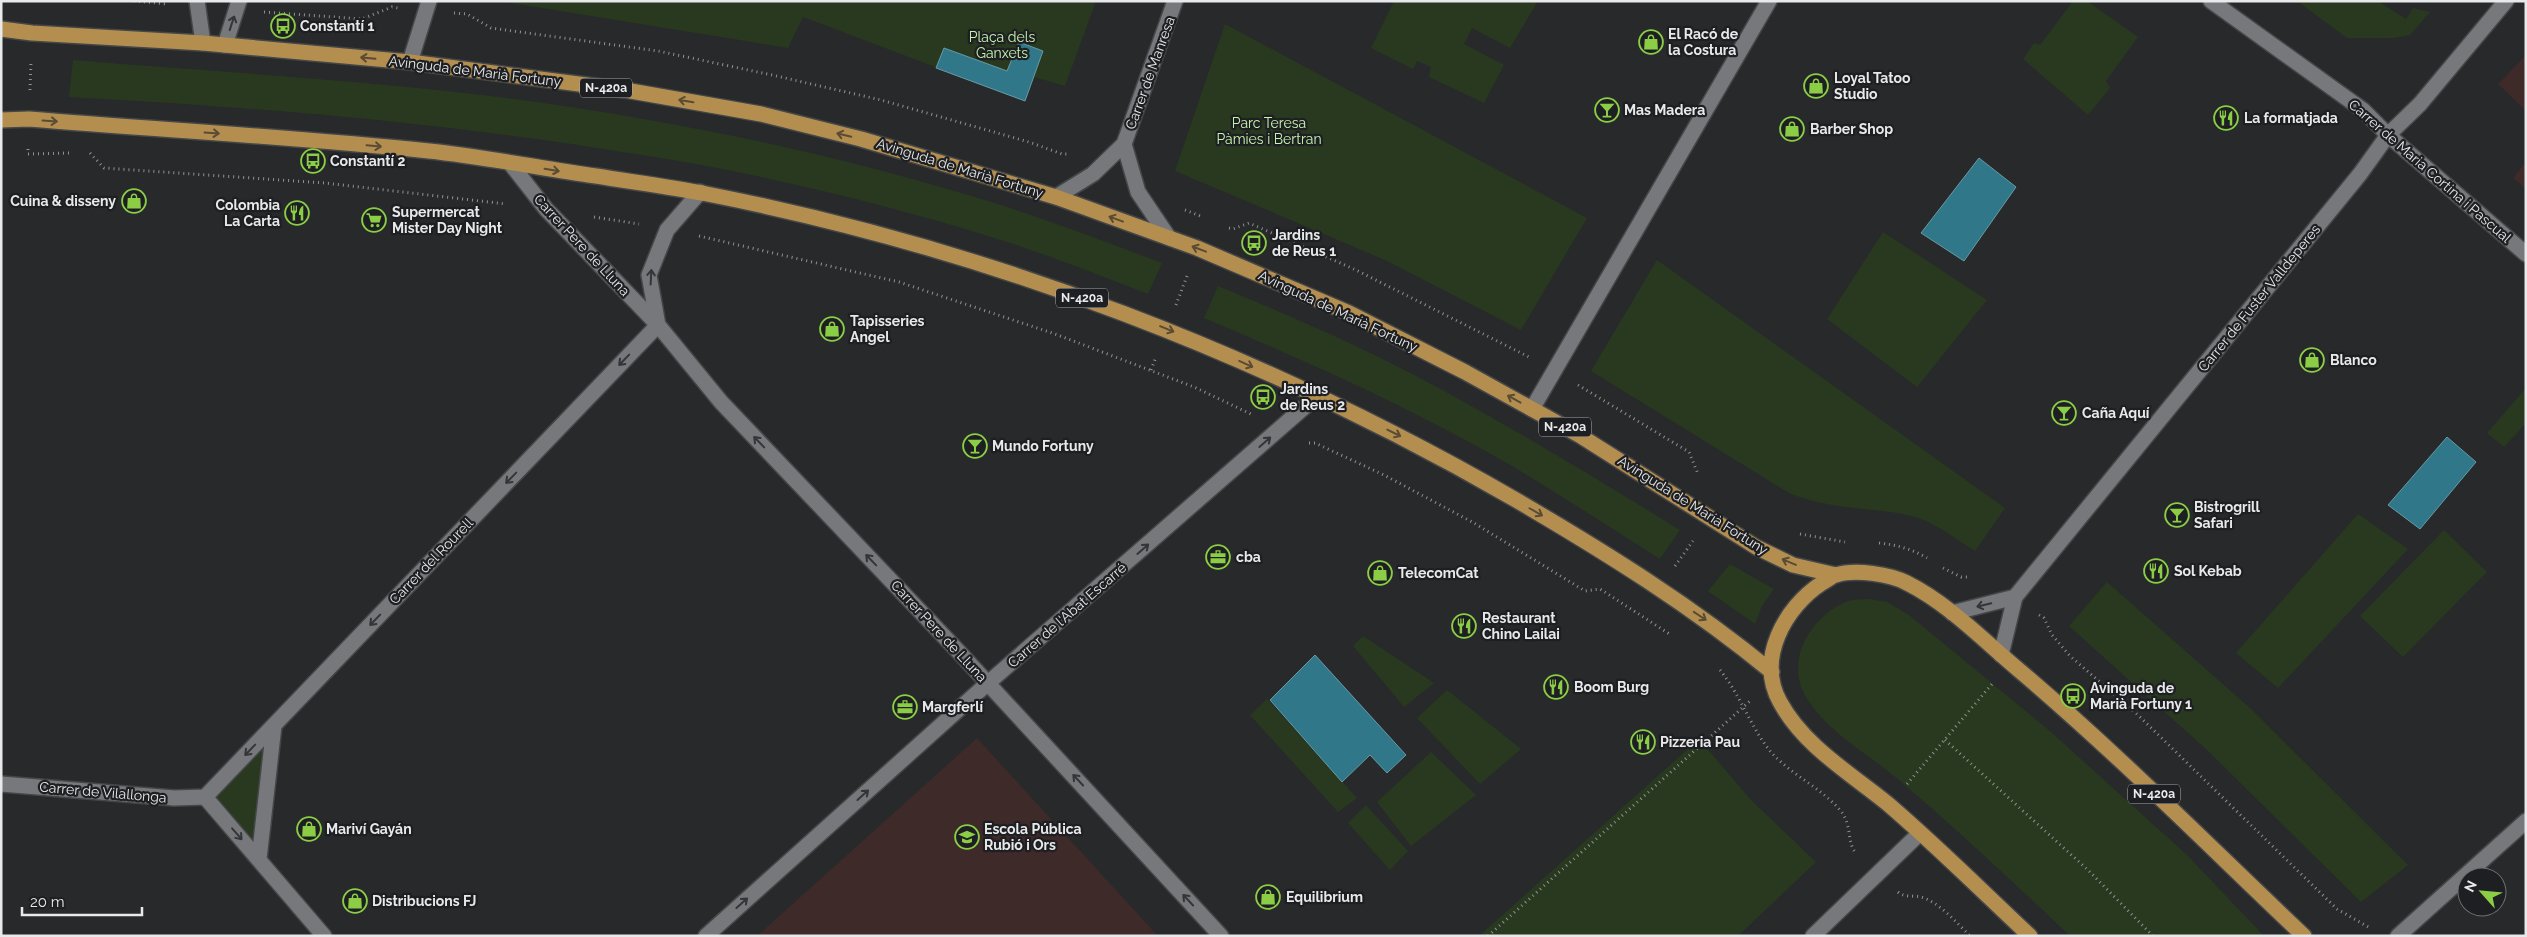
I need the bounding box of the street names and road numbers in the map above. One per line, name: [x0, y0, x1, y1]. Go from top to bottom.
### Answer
street label: Carrer de Manresa: [1122, 14, 1178, 132]
street label: Avinguda de Marià Fortuny: [388, 52, 563, 90]
road number: N-420a: [580, 78, 632, 98]
street label: Carrer de Maria Cortina i Pascual: [2346, 96, 2515, 246]
street label: Avinguda de Marià Fortuny: [875, 135, 1046, 201]
street label: Carrer Pere de Lluna: [531, 191, 633, 299]
street label: Carrer de Fuster Valldeperes: [2195, 221, 2323, 375]
street label: Avinguda de Marià Fortuny: [1256, 267, 1420, 355]
road number: N-420a: [1056, 288, 1108, 308]
road number: N-420a: [1539, 418, 1591, 437]
street label: Avinguda de Marià Fortuny: [1615, 452, 1771, 558]
street label: Carrer del Rourell: [386, 515, 476, 607]
street label: Carrer de l'Abat Escarré: [1005, 559, 1129, 671]
street label: Carrer Pere de Lluna: [888, 577, 990, 685]
street label: Carrer de Vilallonga: [39, 778, 167, 806]
road number: N-420a: [2128, 784, 2180, 804]

